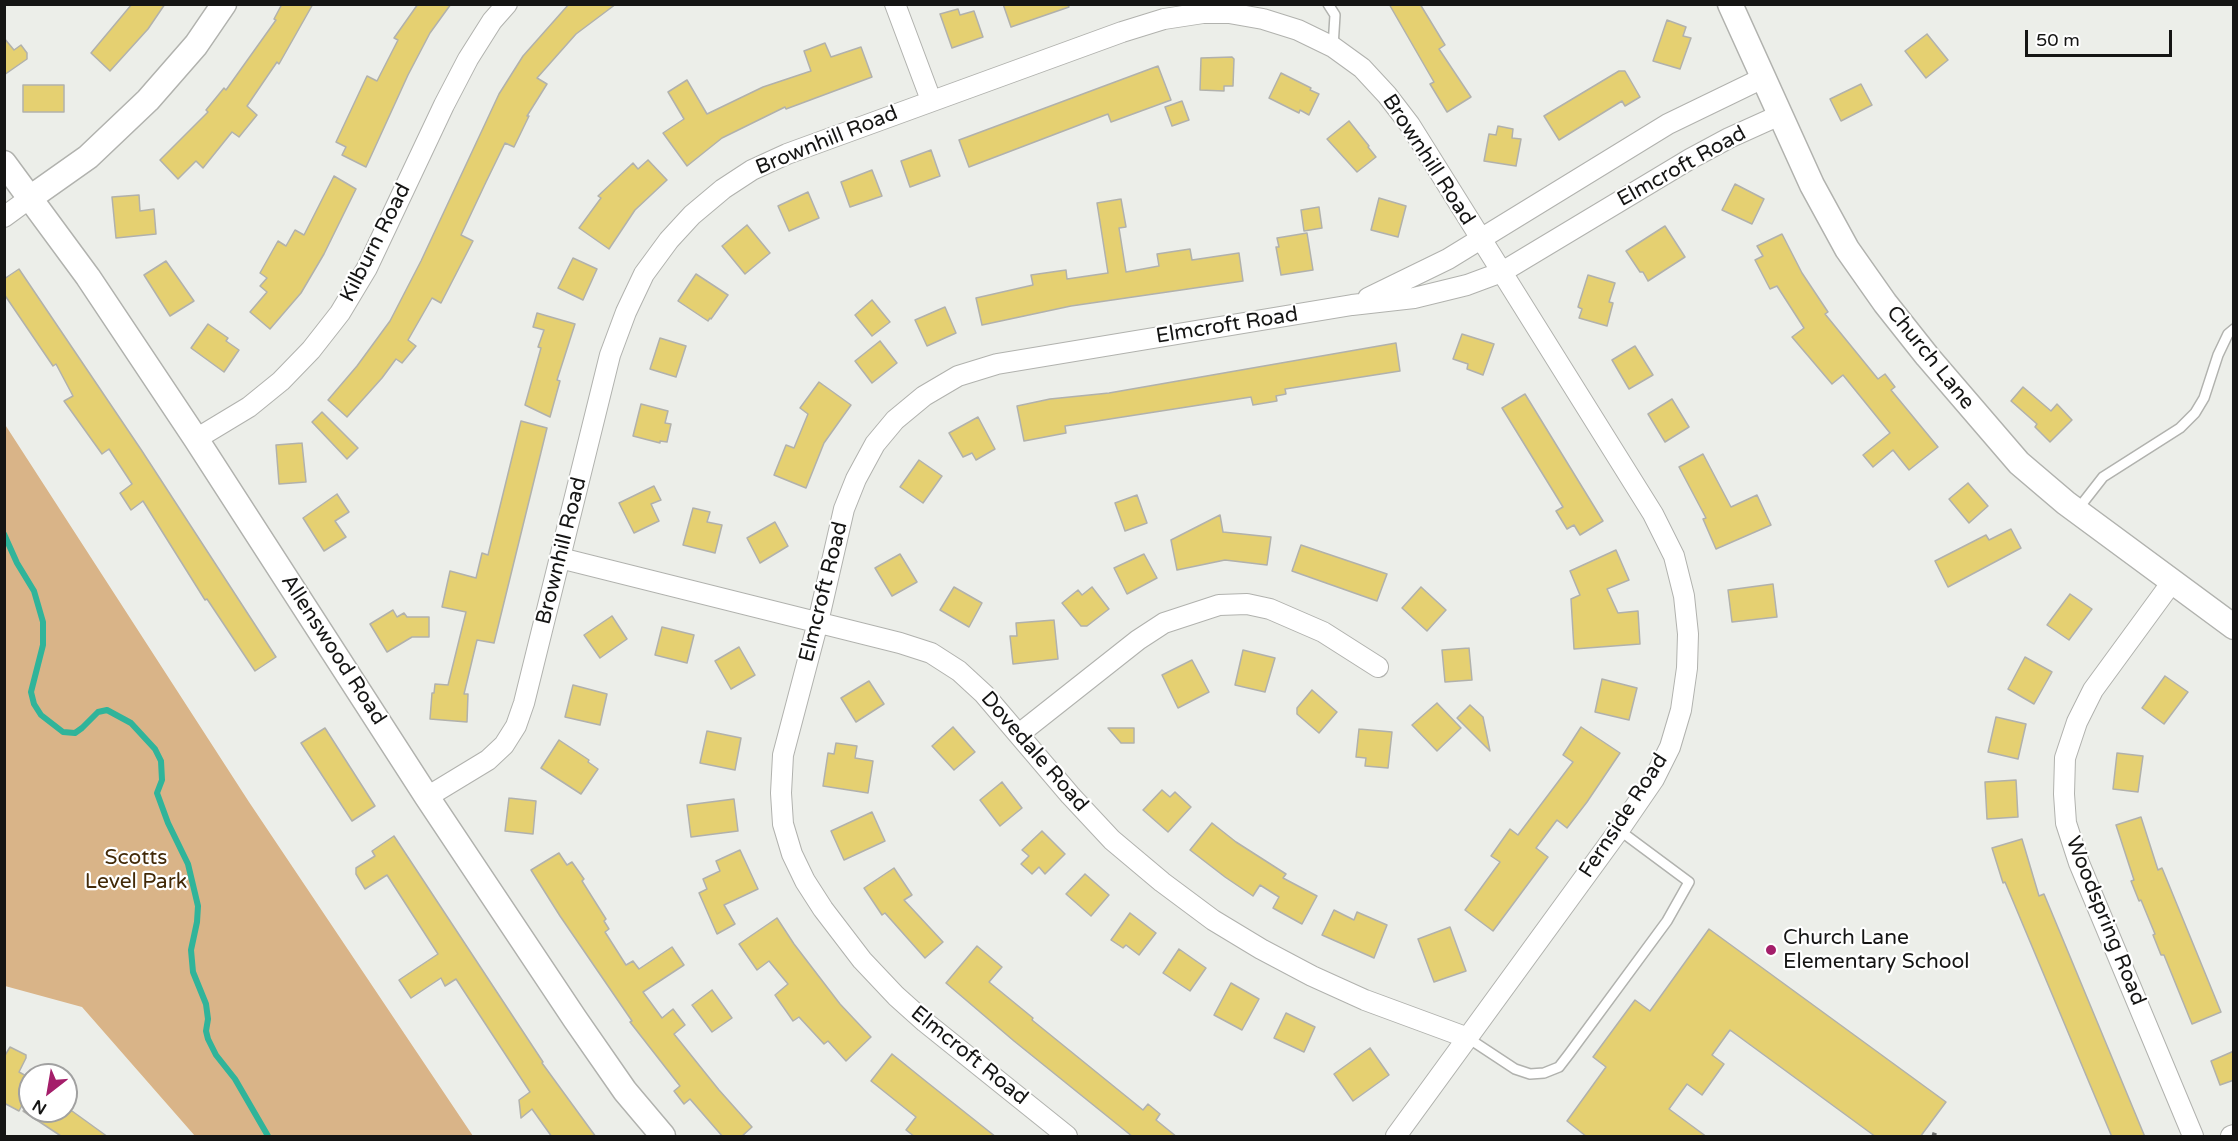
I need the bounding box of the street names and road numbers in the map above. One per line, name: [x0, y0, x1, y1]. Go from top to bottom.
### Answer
street label: Brownhill Road: [1376, 90, 1480, 230]
street label: Brownhill Road: [752, 101, 902, 181]
street label: Elmcroft Road: [1613, 121, 1751, 213]
street label: Kilburn Road: [335, 180, 417, 306]
street label: Church Lane: [1881, 301, 1979, 415]
street label: Elmcroft Road: [1154, 302, 1300, 350]
street label: Brownhill Road: [532, 475, 592, 627]
street label: Elmcroft Road: [794, 519, 854, 665]
street label: Allenswood Road: [275, 570, 391, 730]
street label: Dovedale Road: [975, 687, 1093, 817]
street label: Fernside Road: [1574, 749, 1674, 883]
street label: Woodspring Road: [2060, 833, 2150, 1009]
street label: Elmcroft Road: [905, 1001, 1033, 1111]

